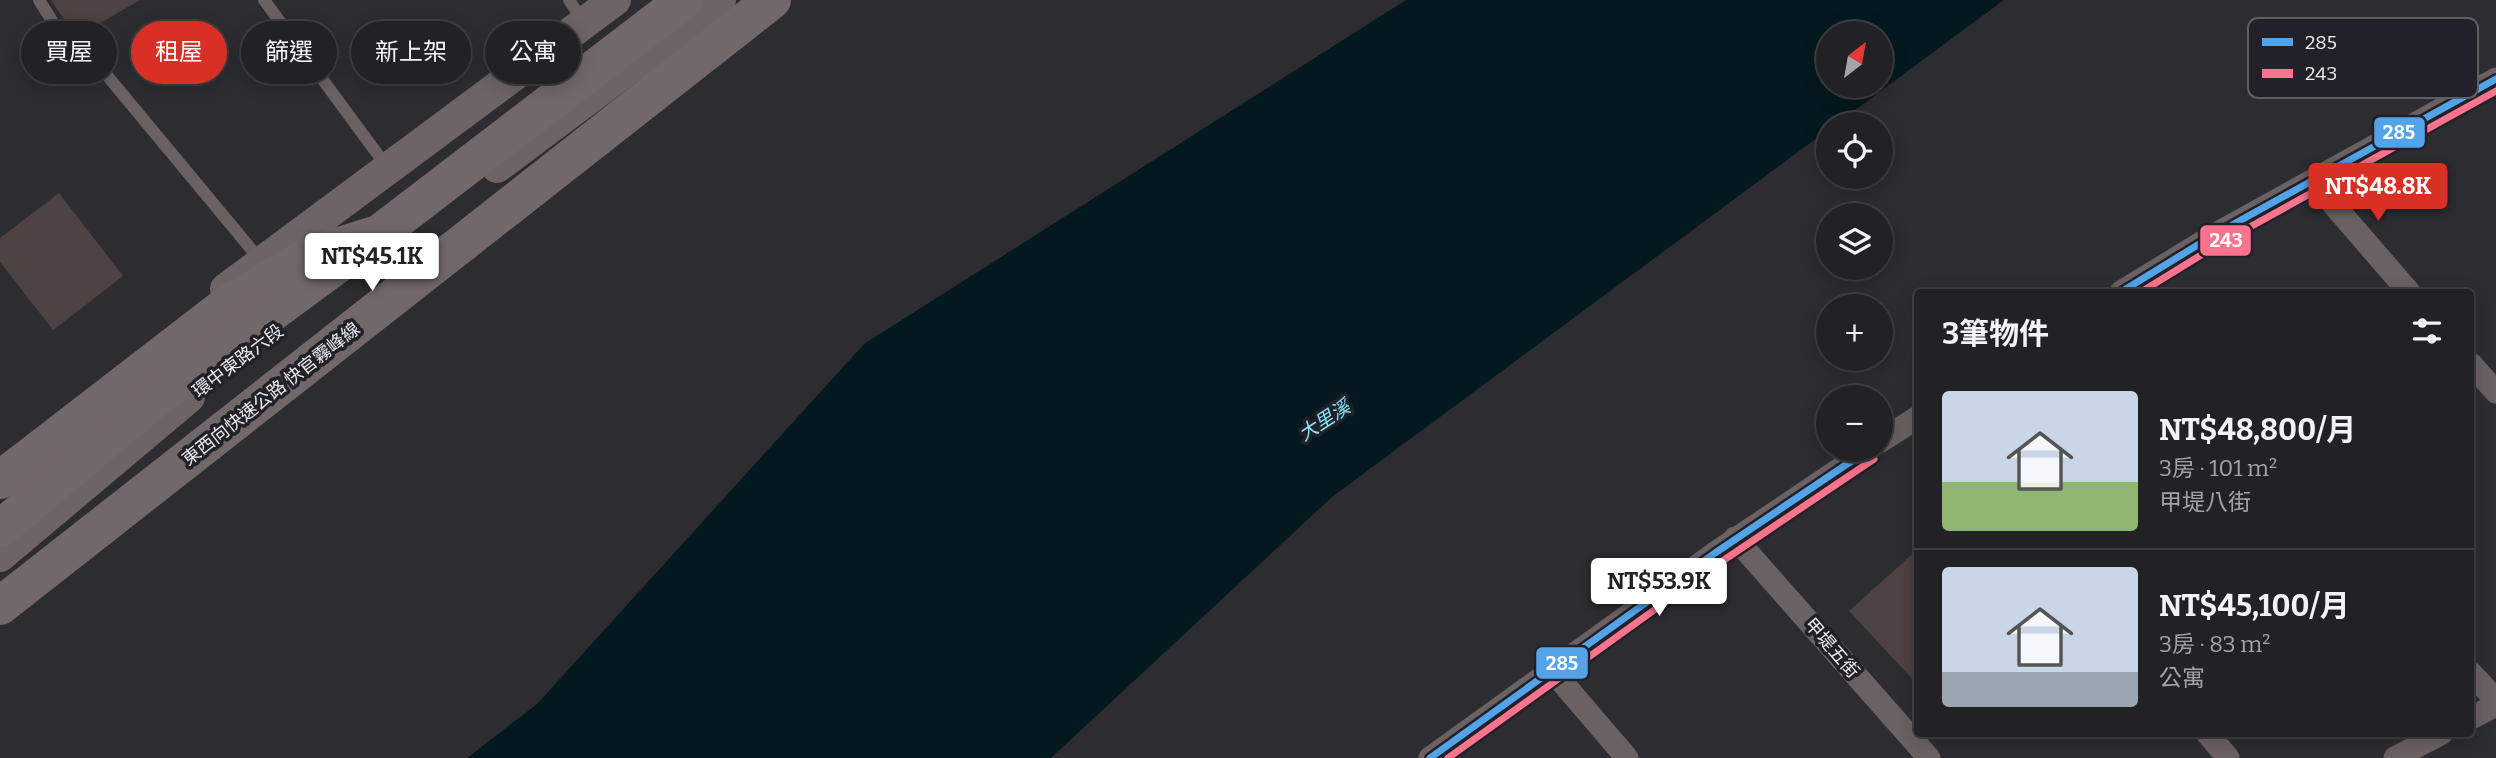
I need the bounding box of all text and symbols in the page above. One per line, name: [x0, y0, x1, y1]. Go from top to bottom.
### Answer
legend: [2248, 18, 2478, 98]
chip: 買屋: [21, 21, 117, 84]
chip: 租屋: [131, 21, 227, 84]
chip: 篩選: [241, 21, 337, 84]
chip: 新上架: [351, 21, 471, 84]
chip: 公寓: [485, 21, 581, 84]
north arrow: [1816, 21, 1894, 98]
map controls: [1816, 21, 1893, 462]
text: 285: [2305, 31, 2337, 54]
text: 243: [2305, 62, 2337, 85]
button: locate: [1816, 112, 1893, 189]
line badge: 285: [2373, 116, 2426, 149]
text: 285: [2383, 121, 2415, 144]
pin: NT$48.8K: [2306, 164, 2450, 223]
text: NT$48.8K: [2324, 172, 2432, 200]
button: layers: [1816, 203, 1893, 280]
line badge: 243: [2199, 224, 2252, 257]
text: 243: [2209, 229, 2243, 252]
pin: NT$45.1K: [300, 233, 444, 293]
text: NT$45.1K: [321, 242, 423, 270]
button: +: [1816, 294, 1893, 371]
icon: filters: [2408, 312, 2446, 350]
text: 3筆物件: [1942, 316, 2049, 352]
street label: 東西向快速公路 快官霧峰線: [178, 318, 364, 470]
street label: 環中東路六段: [188, 320, 288, 402]
button: −: [1816, 385, 1893, 462]
water label: 大里溪: [1294, 394, 1357, 446]
text: NT$48,800/月: [2159, 412, 2356, 448]
icon: home: [1998, 419, 2082, 503]
text: 3房 · 101 m²: [2159, 454, 2277, 482]
text: 甲堤八街: [2159, 488, 2251, 516]
pin: NT$53.9K: [1587, 558, 1731, 618]
text: NT$53.9K: [1607, 567, 1711, 595]
text: NT$45,100/月: [2159, 588, 2350, 624]
icon: home: [1998, 595, 2082, 679]
street label: 甲堤五街: [1800, 614, 1864, 682]
text: 3房 · 83 m²: [2159, 630, 2270, 658]
line badge: 285: [1535, 646, 1589, 680]
text: 285: [1546, 652, 1578, 675]
text: 公寓: [2159, 664, 2205, 692]

